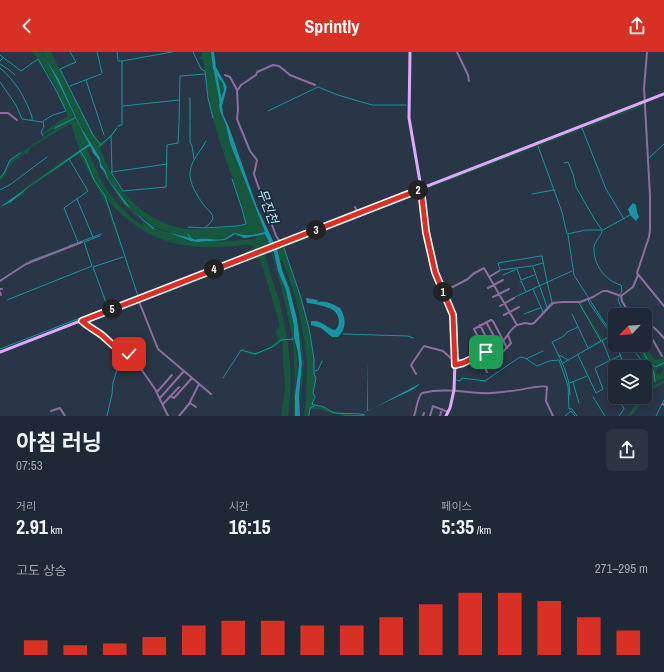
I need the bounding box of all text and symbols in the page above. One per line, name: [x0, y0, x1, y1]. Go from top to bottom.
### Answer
text: Sprintly: [305, 14, 359, 39]
icon: back: [16, 15, 38, 37]
icon: share: [626, 15, 648, 37]
pin: 2: [408, 180, 428, 200]
text: 2: [415, 183, 421, 197]
water label: 무진천: [253, 186, 282, 227]
pin: 3: [306, 220, 326, 240]
text: 3: [313, 223, 319, 237]
pin: 4: [204, 259, 224, 279]
text: 4: [211, 262, 217, 276]
pin: 1: [433, 282, 453, 302]
text: 1: [440, 285, 446, 299]
pin: 5: [102, 299, 122, 319]
text: 5: [109, 302, 115, 316]
north arrow: [608, 308, 652, 352]
map controls: [608, 308, 652, 404]
pin: [469, 335, 503, 369]
pin: [112, 337, 146, 371]
icon: arrive: [475, 341, 497, 363]
icon: check: [118, 343, 140, 365]
button: layers: [608, 360, 652, 404]
text: 아침 러닝: [16, 427, 102, 457]
button: share: [606, 429, 648, 471]
text: 07:53: [16, 457, 43, 474]
text: 거리: [16, 499, 36, 513]
text: 시간: [229, 499, 249, 513]
text: 페이스: [441, 499, 472, 513]
text: 2.91: [16, 513, 48, 540]
text: 16:15: [229, 513, 271, 540]
text: 5:35: [441, 513, 474, 540]
text: km: [48, 523, 62, 537]
text: /km: [474, 523, 491, 537]
text: 271–295 m: [595, 560, 648, 577]
text: 고도 상승: [16, 562, 67, 579]

